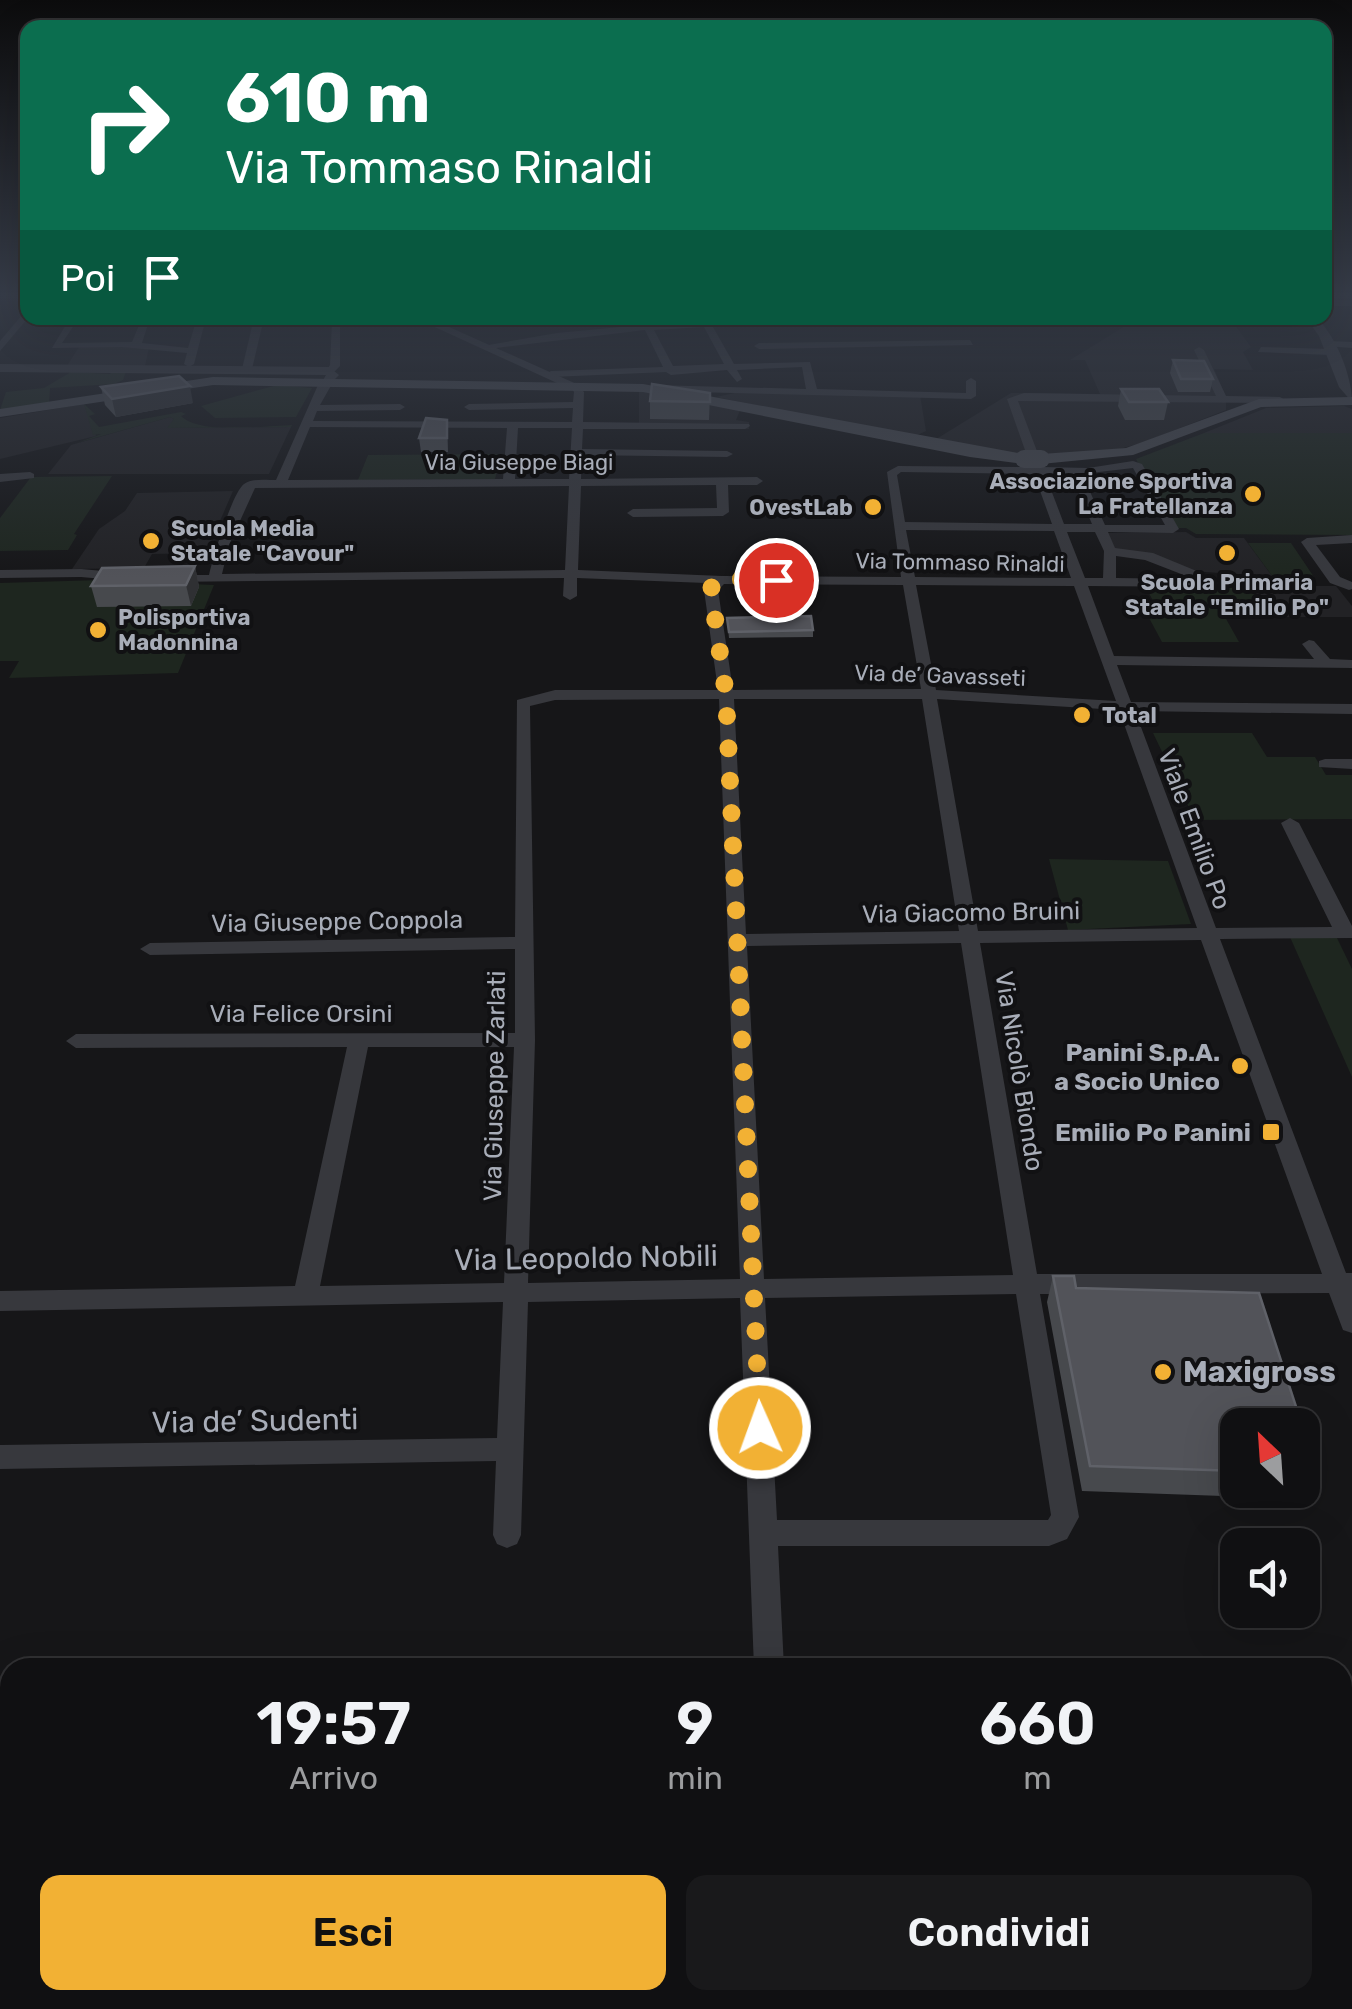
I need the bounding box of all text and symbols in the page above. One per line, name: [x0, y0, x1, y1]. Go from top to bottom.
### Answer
text: 610 m: [225, 57, 431, 140]
icon: right: [60, 60, 190, 190]
text: Via Tommaso Rinaldi: [225, 141, 653, 194]
icon: arrive: [135, 250, 190, 305]
text: Poi: [60, 255, 115, 301]
street label: Via Giuseppe Biagi: [425, 449, 613, 476]
place label: Associazione Sportiva La Fratellanza: [989, 468, 1233, 520]
marker: Associazione Sportiva La Fratellanza: [1242, 483, 1264, 505]
place label: OvestLab: [749, 494, 853, 521]
marker: OvestLab: [862, 496, 884, 518]
place label: Scuola Media Statale "Cavour": [171, 515, 354, 567]
marker: Scuola Media Statale "Cavour": [140, 530, 162, 552]
pin: [734, 538, 819, 623]
marker: Scuola Primaria Statale "Emilio Po": [1216, 542, 1238, 564]
street label: Via Tommaso Rinaldi: [855, 547, 1065, 578]
icon: arrive: [749, 553, 804, 608]
place label: Scuola Primaria Statale "Emilio Po": [1125, 569, 1329, 621]
place label: Polisportiva Madonnina: [118, 604, 250, 656]
marker: Polisportiva Madonnina: [87, 619, 109, 641]
street label: Via de’ Gavasseti: [854, 659, 1026, 692]
place label: Total: [1102, 702, 1157, 729]
marker: Total: [1071, 704, 1093, 726]
street label: Viale Emilio Po: [1152, 745, 1237, 913]
street label: Via Giacomo Bruini: [862, 896, 1080, 929]
street label: Via Giuseppe Coppola: [211, 905, 463, 938]
street label: Via Nicolò Biondo: [989, 969, 1050, 1173]
street label: Via Giuseppe Zarlati: [478, 970, 511, 1202]
street label: Via Felice Orsini: [209, 999, 393, 1028]
place label: Panini S.p.A. a Socio Unico: [1054, 1038, 1220, 1096]
marker: Panini S.p.A. a Socio Unico: [1229, 1055, 1251, 1077]
place label: Emilio Po Panini: [1055, 1118, 1251, 1147]
marker: Emilio Po Panini: [1260, 1121, 1282, 1143]
street label: Via Leopoldo Nobili: [454, 1238, 718, 1278]
place label: Maxigross: [1183, 1354, 1336, 1390]
marker: Maxigross: [1152, 1361, 1174, 1383]
position arrow: [708, 1376, 812, 1480]
street label: Via de’ Sudenti: [151, 1401, 359, 1441]
north arrow: [1220, 1408, 1320, 1508]
map controls: [1220, 1408, 1320, 1628]
button: sound: [1220, 1528, 1320, 1628]
text: 19:57: [256, 1688, 411, 1759]
text: 9: [676, 1688, 714, 1759]
text: 660: [979, 1688, 1096, 1759]
text: Arrivo: [289, 1759, 378, 1797]
text: min: [667, 1759, 723, 1797]
text: m: [1023, 1759, 1052, 1797]
button: Esci: [40, 1875, 666, 1990]
button: Condividi: [686, 1875, 1312, 1990]

